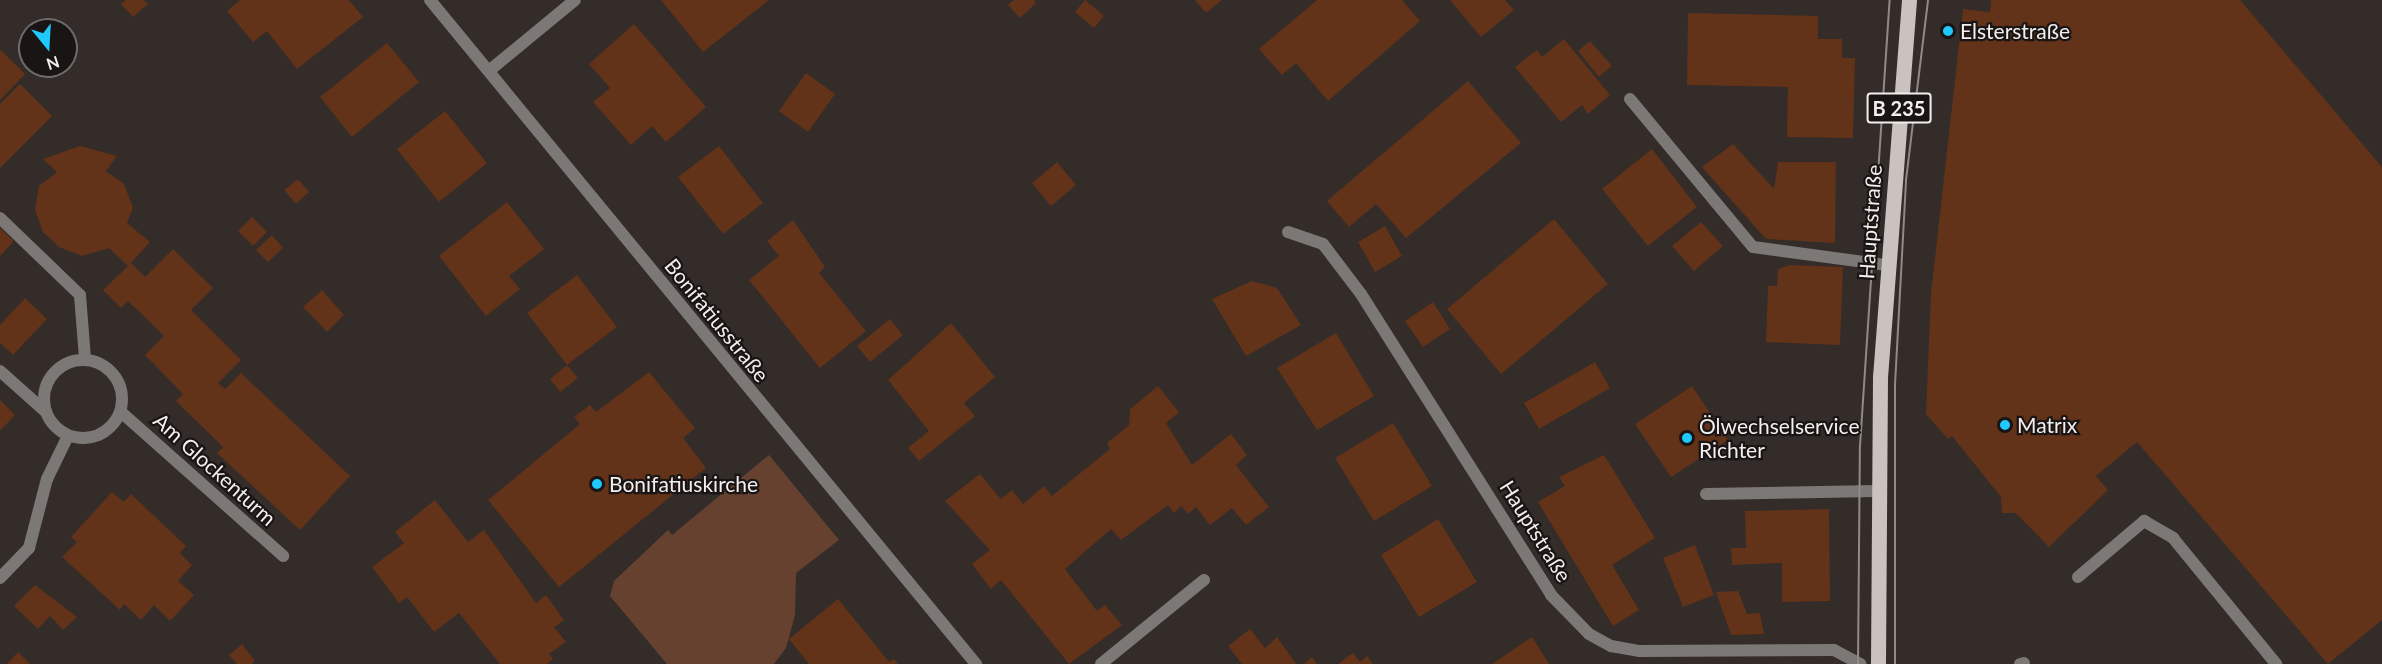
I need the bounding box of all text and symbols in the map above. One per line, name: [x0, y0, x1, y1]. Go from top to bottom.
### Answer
north arrow: [18, 18, 78, 78]
place label: Elsterstraße: [1960, 18, 2070, 44]
marker: Elsterstraße: [1941, 24, 1955, 38]
text: N: [44, 53, 62, 75]
road number: B 235: [1866, 91, 1932, 125]
street label: Hauptstraße: [1853, 164, 1887, 280]
street label: Bonifatiusstraße: [660, 253, 774, 387]
street label: Am Glockenturm: [149, 407, 281, 531]
place label: Matrix: [2017, 412, 2077, 438]
place label: Ölwechselservice Richter: [1699, 413, 1860, 463]
marker: Matrix: [1998, 418, 2012, 432]
marker: Ölwechselservice Richter: [1680, 431, 1694, 445]
place label: Bonifatiuskirche: [609, 471, 758, 497]
street label: Hauptstraße: [1495, 476, 1577, 586]
marker: Bonifatiuskirche: [590, 477, 604, 491]

